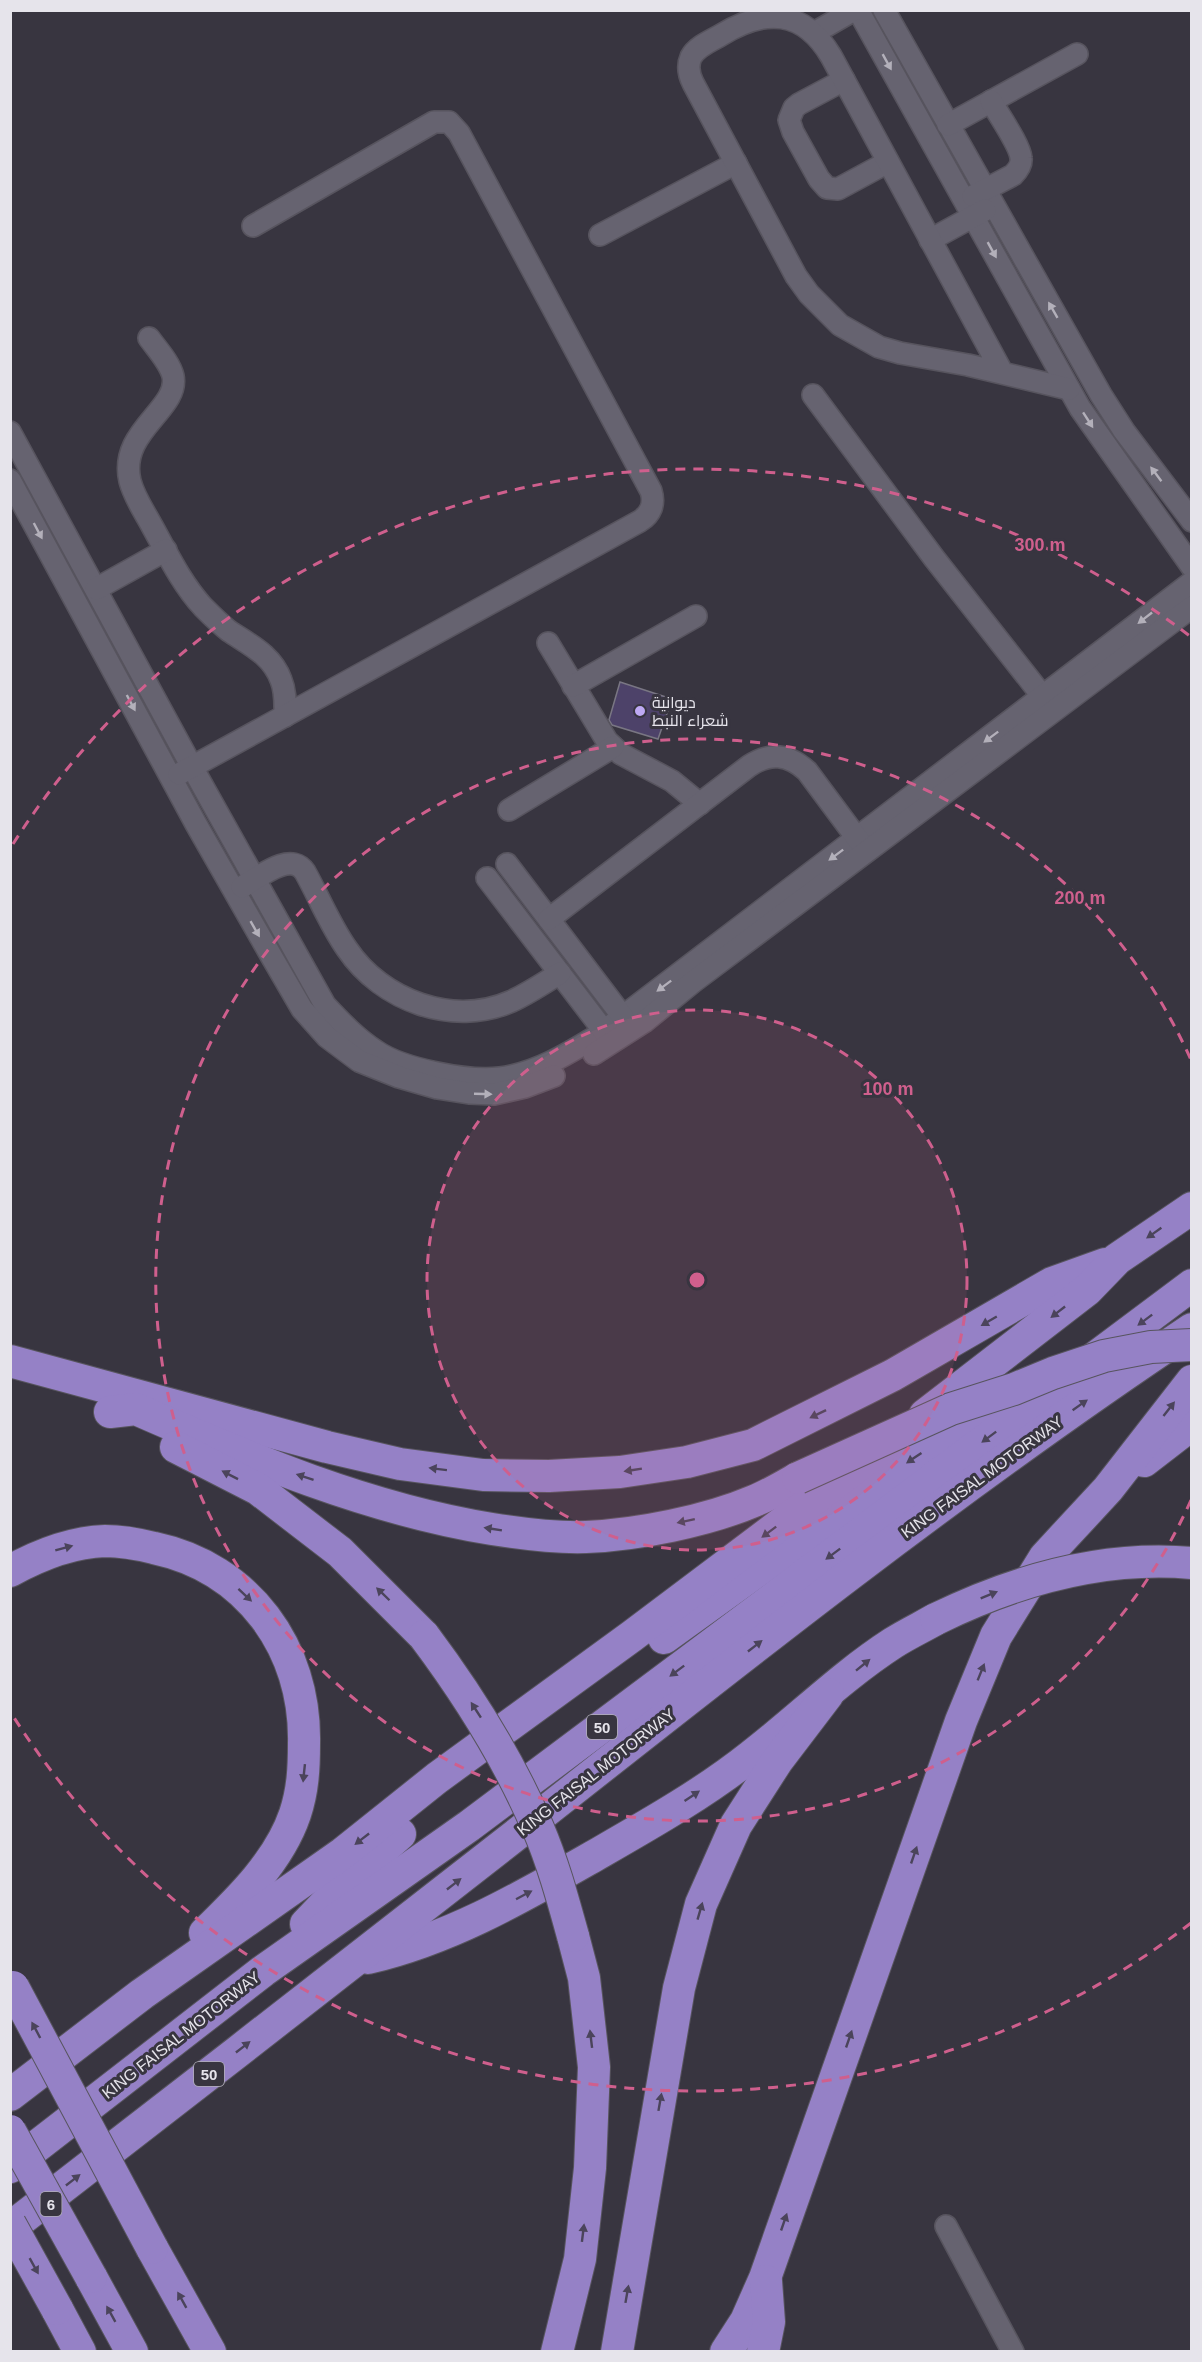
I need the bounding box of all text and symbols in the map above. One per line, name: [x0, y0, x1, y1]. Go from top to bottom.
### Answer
one-way arrow: [882, 53, 892, 70]
one-way arrow: [987, 242, 997, 259]
one-way arrow: [1048, 301, 1058, 318]
one-way arrow: [1082, 412, 1093, 428]
one-way arrow: [1151, 467, 1163, 482]
one-way arrow: [33, 523, 43, 540]
text: 300 m: [1014, 535, 1066, 555]
one-way arrow: [1138, 612, 1153, 624]
one-way arrow: [126, 694, 136, 711]
place label: ديوانية شعراء النبط: [652, 694, 729, 730]
marker: ديوانية شعراء النبط: [633, 704, 647, 718]
one-way arrow: [983, 731, 998, 743]
one-way arrow: [828, 849, 843, 861]
text: 200 m: [1054, 888, 1106, 908]
one-way arrow: [250, 921, 260, 938]
one-way arrow: [656, 980, 672, 992]
text: 100 m: [862, 1079, 914, 1099]
one-way arrow: [474, 1089, 493, 1098]
one-way arrow: [1147, 1227, 1163, 1239]
centre of rings: [687, 1270, 707, 1290]
one-way arrow: [1050, 1306, 1066, 1319]
one-way arrow: [1137, 1313, 1152, 1325]
one-way arrow: [980, 1316, 997, 1326]
one-way arrow: [1072, 1399, 1088, 1411]
one-way arrow: [1163, 1402, 1175, 1417]
one-way arrow: [809, 1409, 826, 1418]
street label: KING FAISAL MOTORWAY: [898, 1413, 1066, 1541]
one-way arrow: [981, 1430, 996, 1442]
one-way arrow: [906, 1452, 922, 1464]
one-way arrow: [429, 1464, 448, 1473]
one-way arrow: [623, 1466, 642, 1475]
one-way arrow: [221, 1470, 238, 1480]
one-way arrow: [296, 1472, 314, 1482]
one-way arrow: [676, 1517, 695, 1526]
one-way arrow: [483, 1524, 502, 1533]
one-way arrow: [761, 1526, 777, 1538]
one-way arrow: [55, 1543, 73, 1553]
one-way arrow: [825, 1547, 840, 1559]
one-way arrow: [237, 1587, 251, 1601]
one-way arrow: [376, 1587, 390, 1601]
one-way arrow: [981, 1590, 999, 1600]
one-way arrow: [747, 1640, 763, 1653]
one-way arrow: [856, 1659, 871, 1672]
one-way arrow: [977, 1662, 987, 1680]
one-way arrow: [669, 1664, 684, 1676]
one-way arrow: [471, 1702, 482, 1718]
street label: KING FAISAL MOTORWAY: [514, 1705, 678, 1839]
road number: 50: [587, 1715, 617, 1739]
one-way arrow: [299, 1763, 309, 1782]
one-way arrow: [684, 1791, 700, 1802]
one-way arrow: [354, 1832, 369, 1844]
one-way arrow: [910, 1846, 920, 1864]
one-way arrow: [446, 1878, 461, 1890]
one-way arrow: [516, 1890, 533, 1900]
one-way arrow: [696, 1902, 705, 1920]
street label: KING FAISAL MOTORWAY: [99, 1968, 263, 2102]
one-way arrow: [31, 2021, 41, 2039]
one-way arrow: [586, 2029, 596, 2048]
one-way arrow: [845, 2029, 855, 2047]
one-way arrow: [236, 2041, 251, 2053]
road number: 50: [194, 2062, 224, 2086]
one-way arrow: [655, 2092, 664, 2111]
one-way arrow: [65, 2173, 81, 2186]
road number: 6: [40, 2192, 62, 2216]
one-way arrow: [780, 2213, 790, 2231]
one-way arrow: [578, 2223, 588, 2242]
one-way arrow: [29, 2258, 39, 2275]
one-way arrow: [622, 2284, 631, 2303]
one-way arrow: [177, 2292, 187, 2309]
one-way arrow: [106, 2305, 116, 2322]

